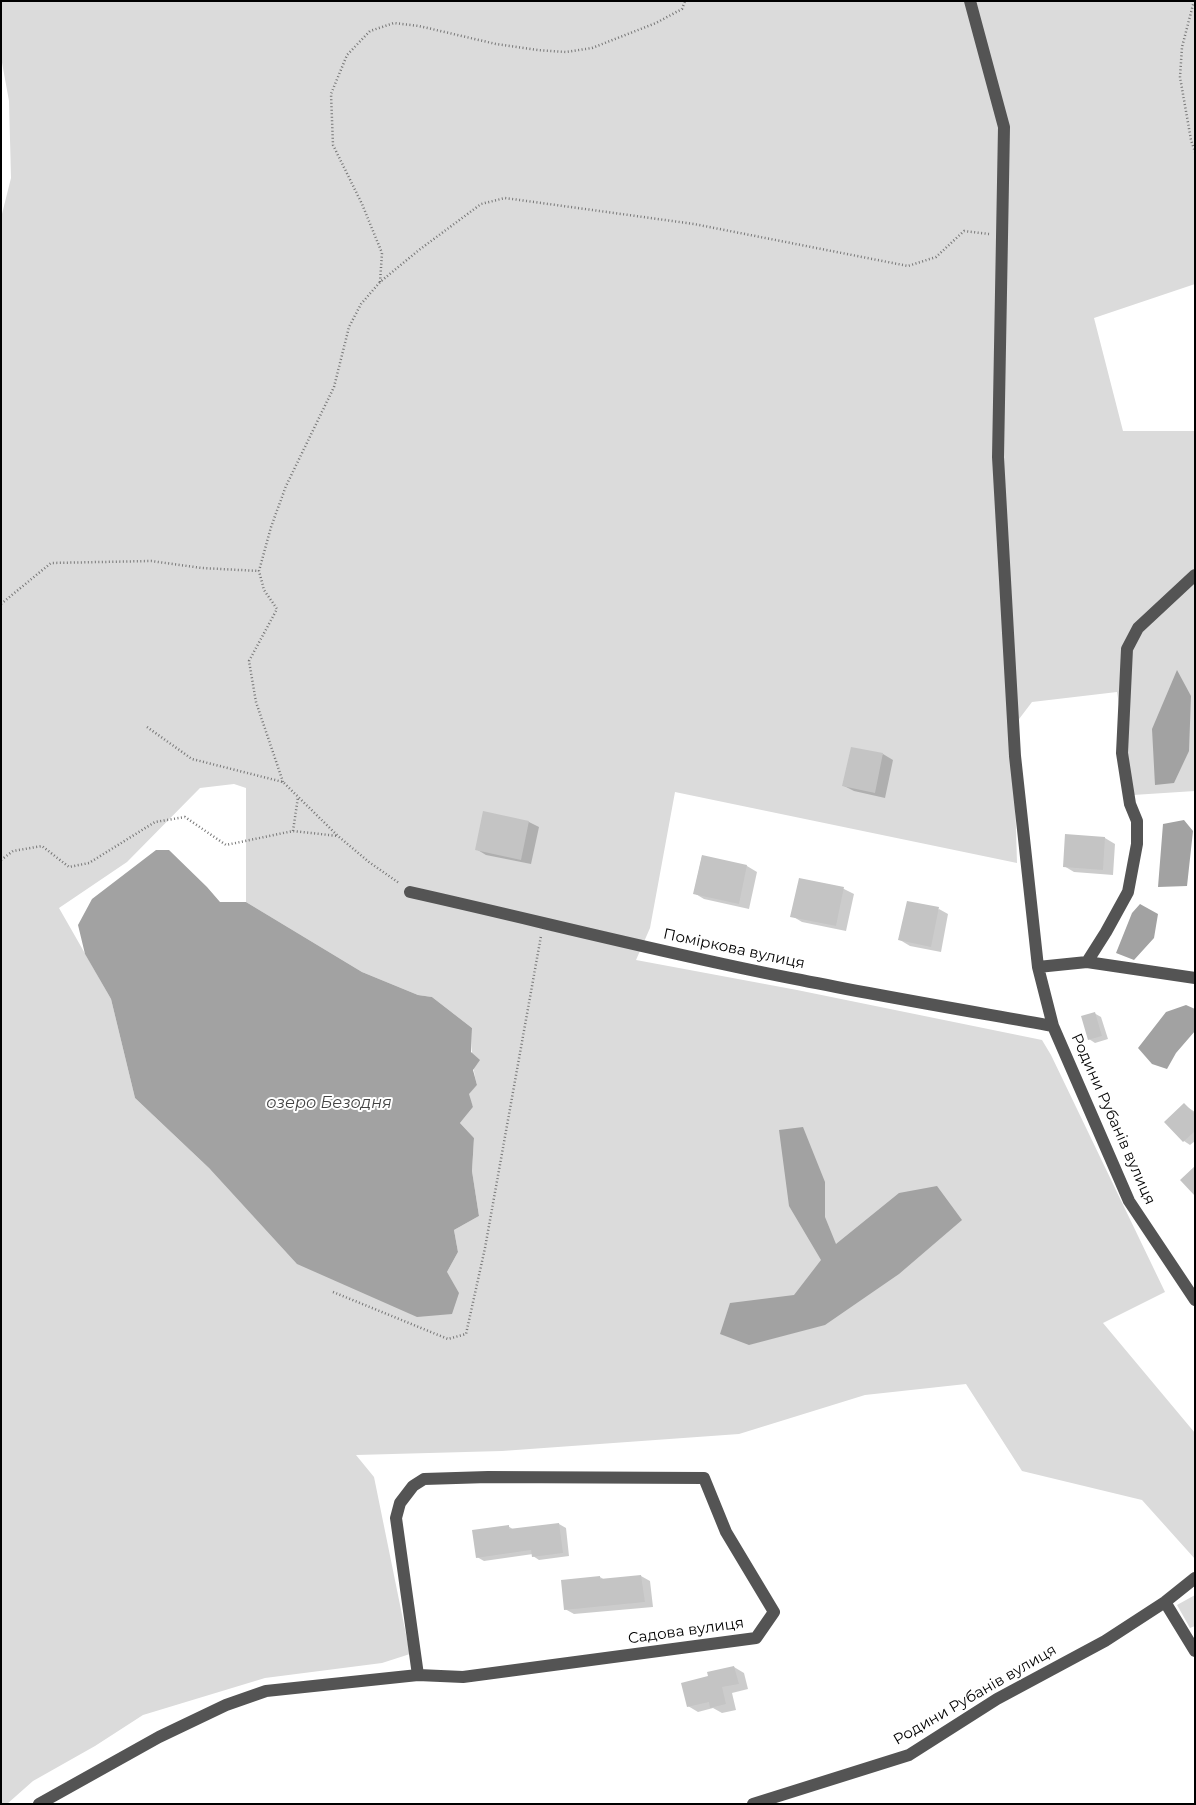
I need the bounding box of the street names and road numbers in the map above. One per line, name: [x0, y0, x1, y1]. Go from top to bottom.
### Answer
street label: Поміркова вулиця: [662, 925, 806, 973]
street label: Родини Рубанів вулиця: [1067, 1031, 1159, 1207]
street label: Садова вулиця: [627, 1614, 745, 1648]
street label: Родини Рубанів вулиця: [890, 1641, 1060, 1749]

